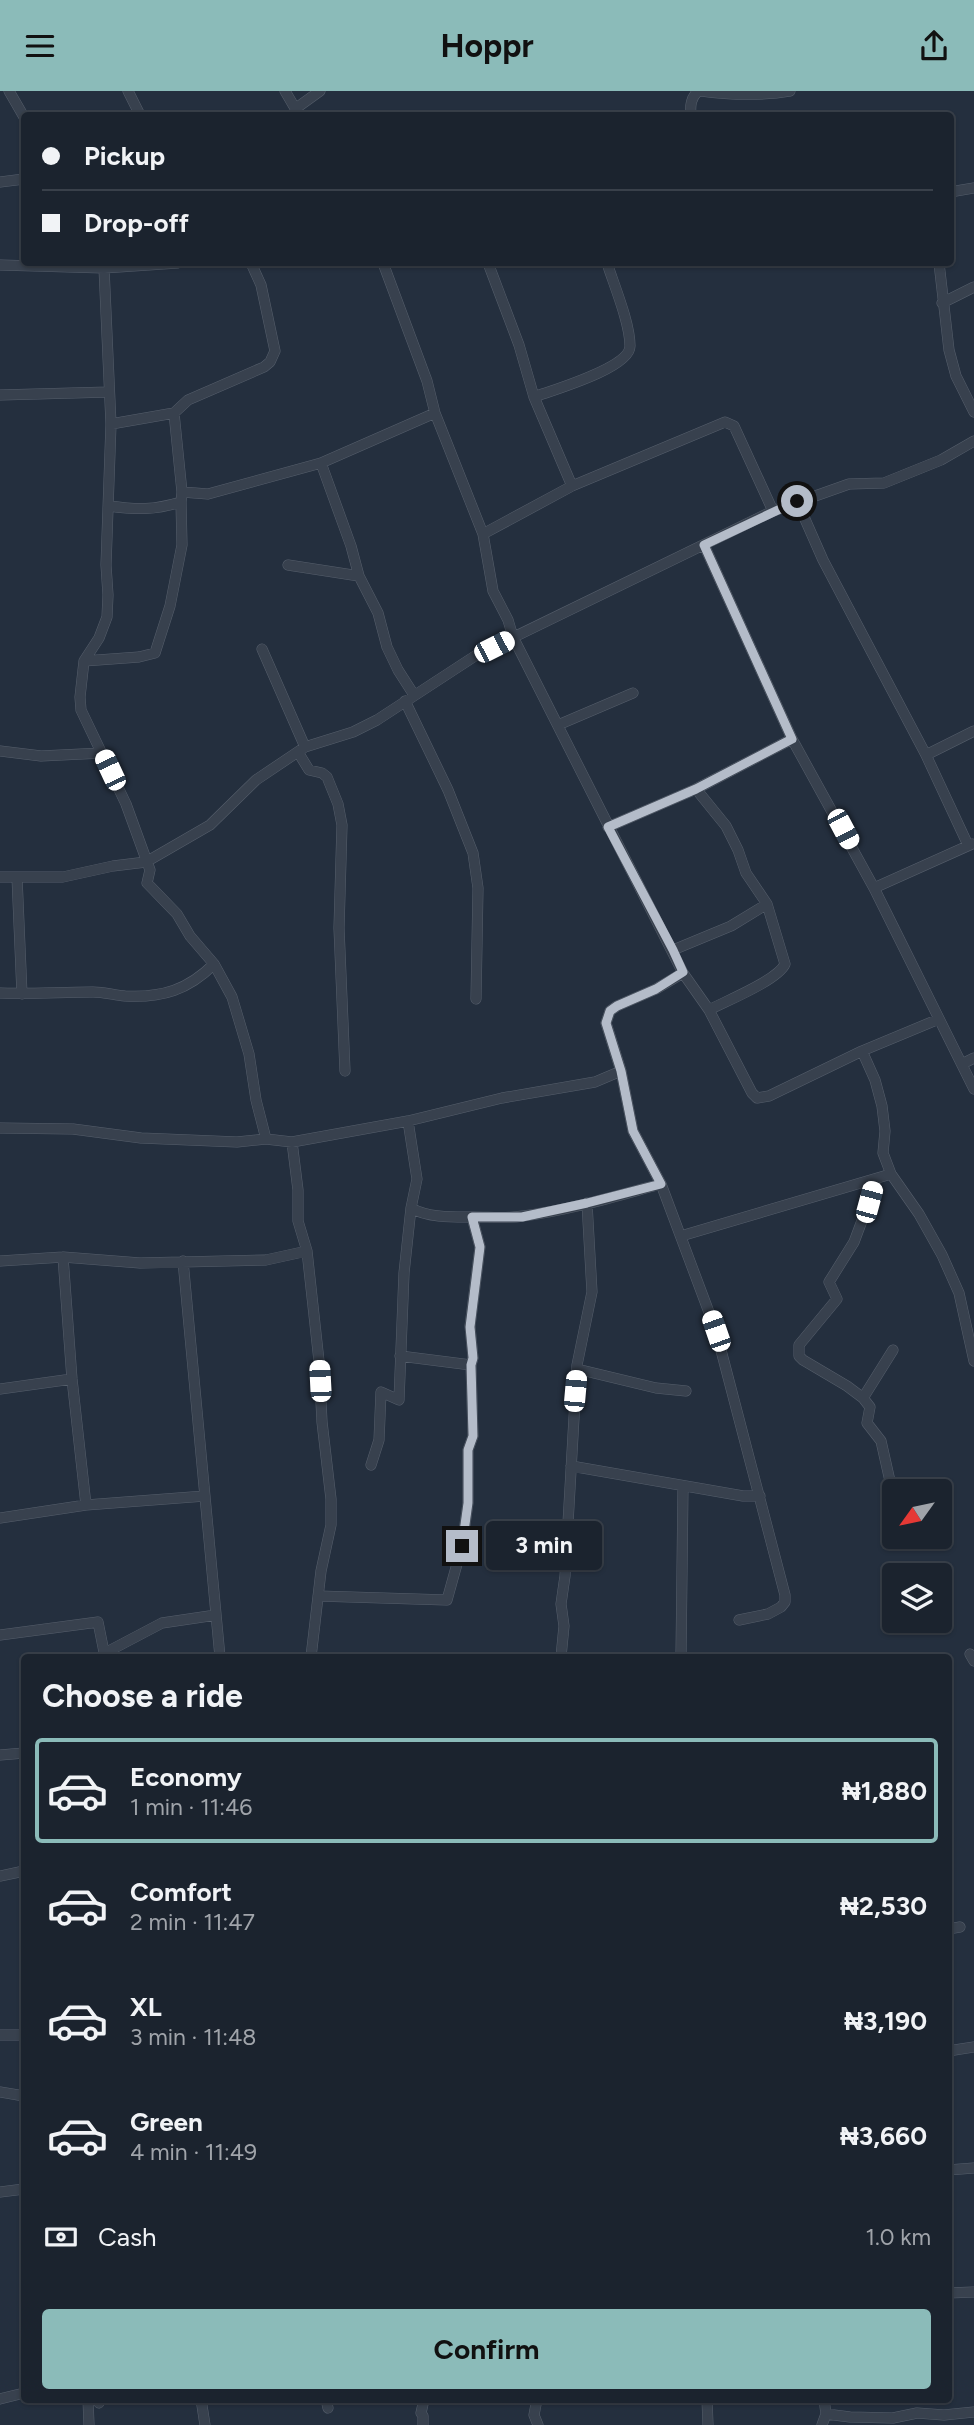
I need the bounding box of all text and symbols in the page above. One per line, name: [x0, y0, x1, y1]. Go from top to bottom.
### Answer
icon: menu: [21, 27, 59, 65]
text: Hoppr: [440, 27, 534, 65]
icon: share: [915, 27, 953, 65]
text: Pickup: [84, 140, 165, 172]
text: Drop-off: [84, 207, 189, 239]
route start: [781, 485, 813, 517]
car: [471, 628, 518, 666]
car: [92, 747, 129, 793]
car: [824, 806, 863, 852]
car: [854, 1179, 885, 1225]
car: [700, 1308, 733, 1354]
car: [309, 1359, 332, 1403]
car: [563, 1369, 588, 1413]
north arrow: [882, 1479, 952, 1549]
map controls: [882, 1479, 952, 1633]
callout: 3 min: [486, 1521, 602, 1571]
route end: [446, 1530, 478, 1562]
text: 3 min: [515, 1531, 573, 1559]
button: layers: [882, 1563, 952, 1633]
text: Choose a ride: [42, 1677, 243, 1715]
icon: car: [46, 1759, 109, 1822]
text: Economy: [130, 1761, 242, 1793]
text: ₦1,880: [842, 1775, 927, 1807]
text: 1 min · 11:46: [130, 1793, 252, 1821]
icon: car: [46, 1874, 109, 1937]
text: Comfort: [130, 1876, 232, 1908]
text: ₦2,530: [840, 1890, 927, 1922]
text: 2 min · 11:47: [130, 1908, 255, 1936]
icon: car: [46, 1989, 109, 2052]
text: XL: [130, 1991, 162, 2023]
text: ₦3,190: [844, 2005, 927, 2037]
text: 3 min · 11:48: [130, 2023, 256, 2051]
icon: car: [46, 2104, 109, 2167]
text: Green: [130, 2106, 203, 2138]
text: ₦3,660: [840, 2120, 927, 2152]
text: 4 min · 11:49: [130, 2138, 257, 2166]
icon: cash: [42, 2218, 80, 2256]
text: Cash: [98, 2221, 157, 2253]
text: 1.0 km: [866, 2223, 931, 2251]
button: Confirm: [42, 2309, 931, 2389]

